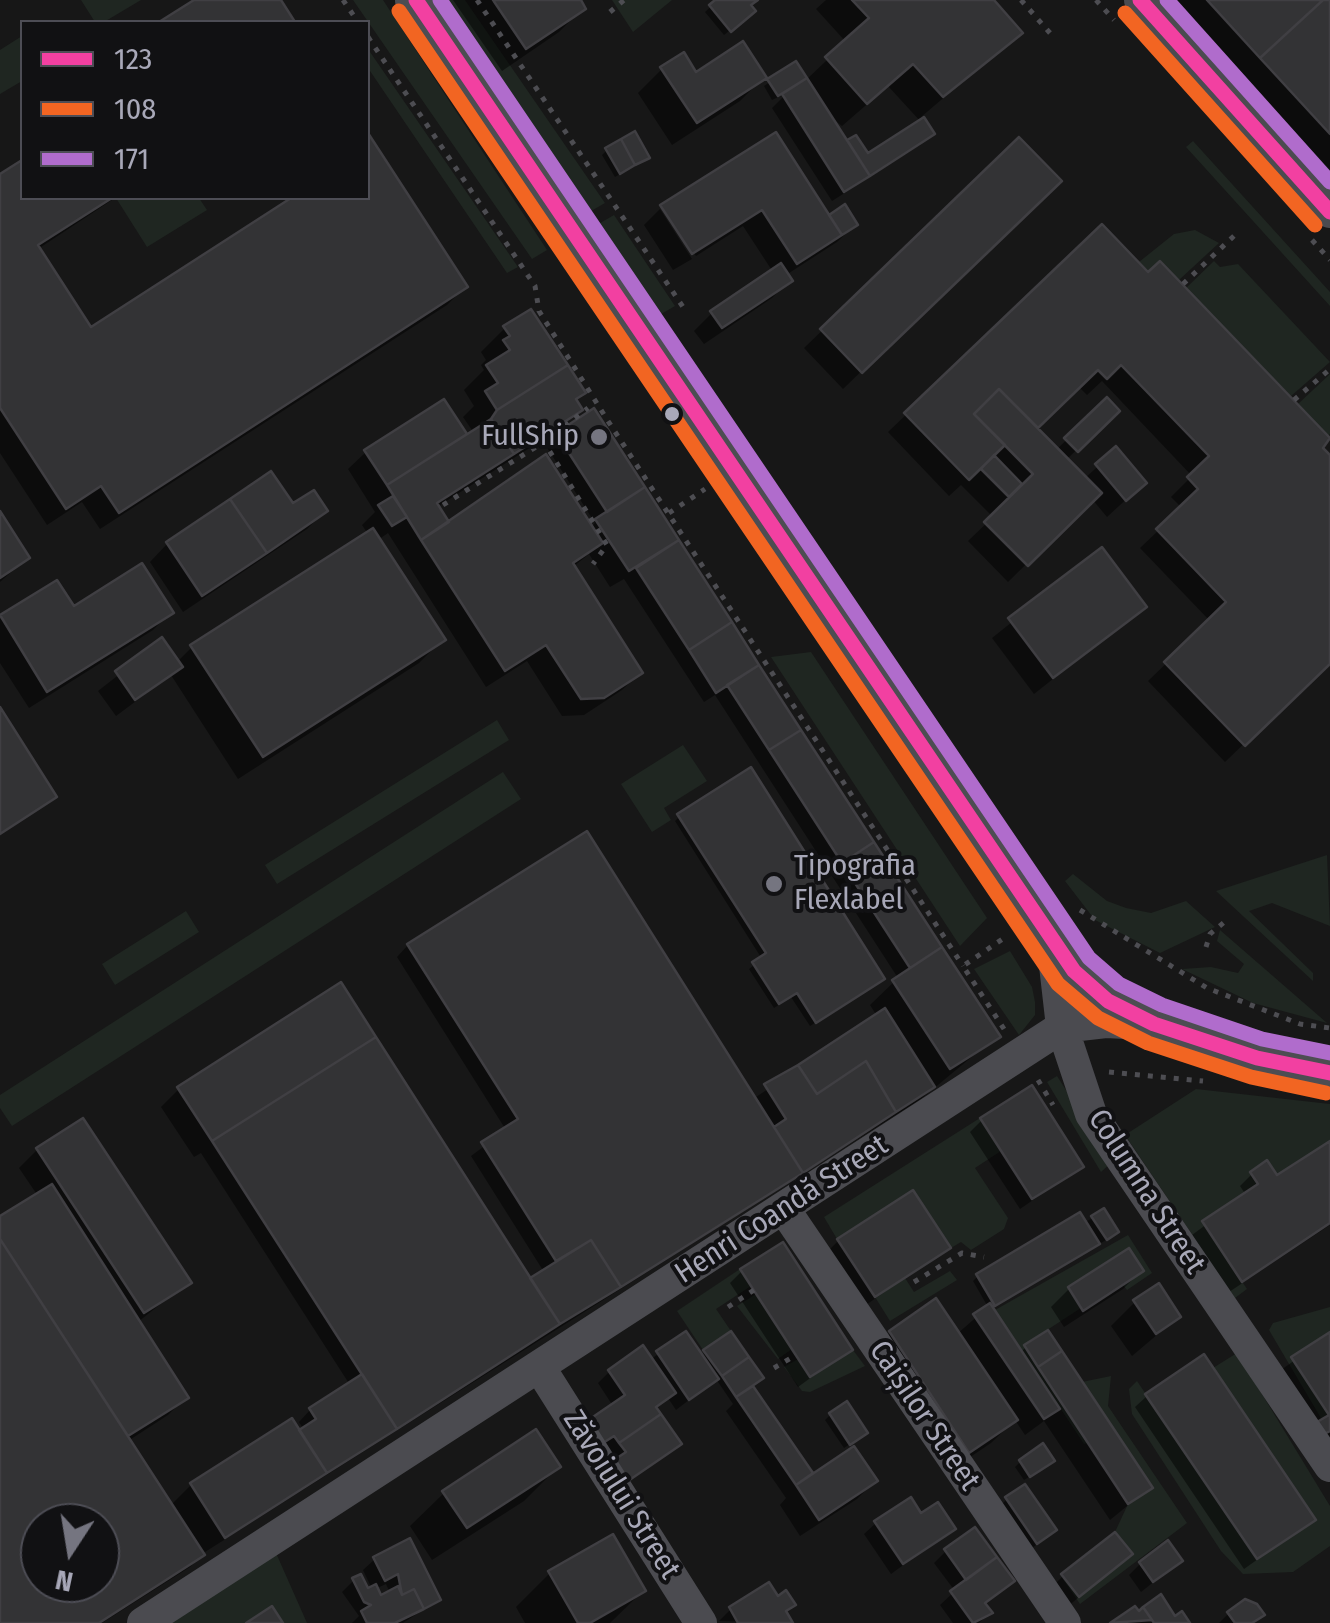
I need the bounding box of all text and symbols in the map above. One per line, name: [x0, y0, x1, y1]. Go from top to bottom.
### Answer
legend: [20, 20, 370, 200]
text: 123: [114, 41, 152, 77]
text: 108: [114, 91, 156, 127]
text: 171: [114, 141, 149, 177]
unlabelled marker: [662, 404, 682, 424]
place label: FullShip: [481, 419, 579, 455]
marker: FullShip: [588, 426, 610, 448]
place label: Tipografia Flexlabel: [794, 849, 916, 920]
marker: Tipografia Flexlabel: [763, 873, 785, 895]
street label: Columna Street: [1080, 1103, 1212, 1281]
street label: Henri Coandă Street: [669, 1128, 895, 1292]
street label: Caișilor Street: [861, 1334, 987, 1498]
street label: Zăvoiului Street: [555, 1404, 687, 1586]
north arrow: [20, 1503, 120, 1603]
text: N: [52, 1563, 76, 1599]

